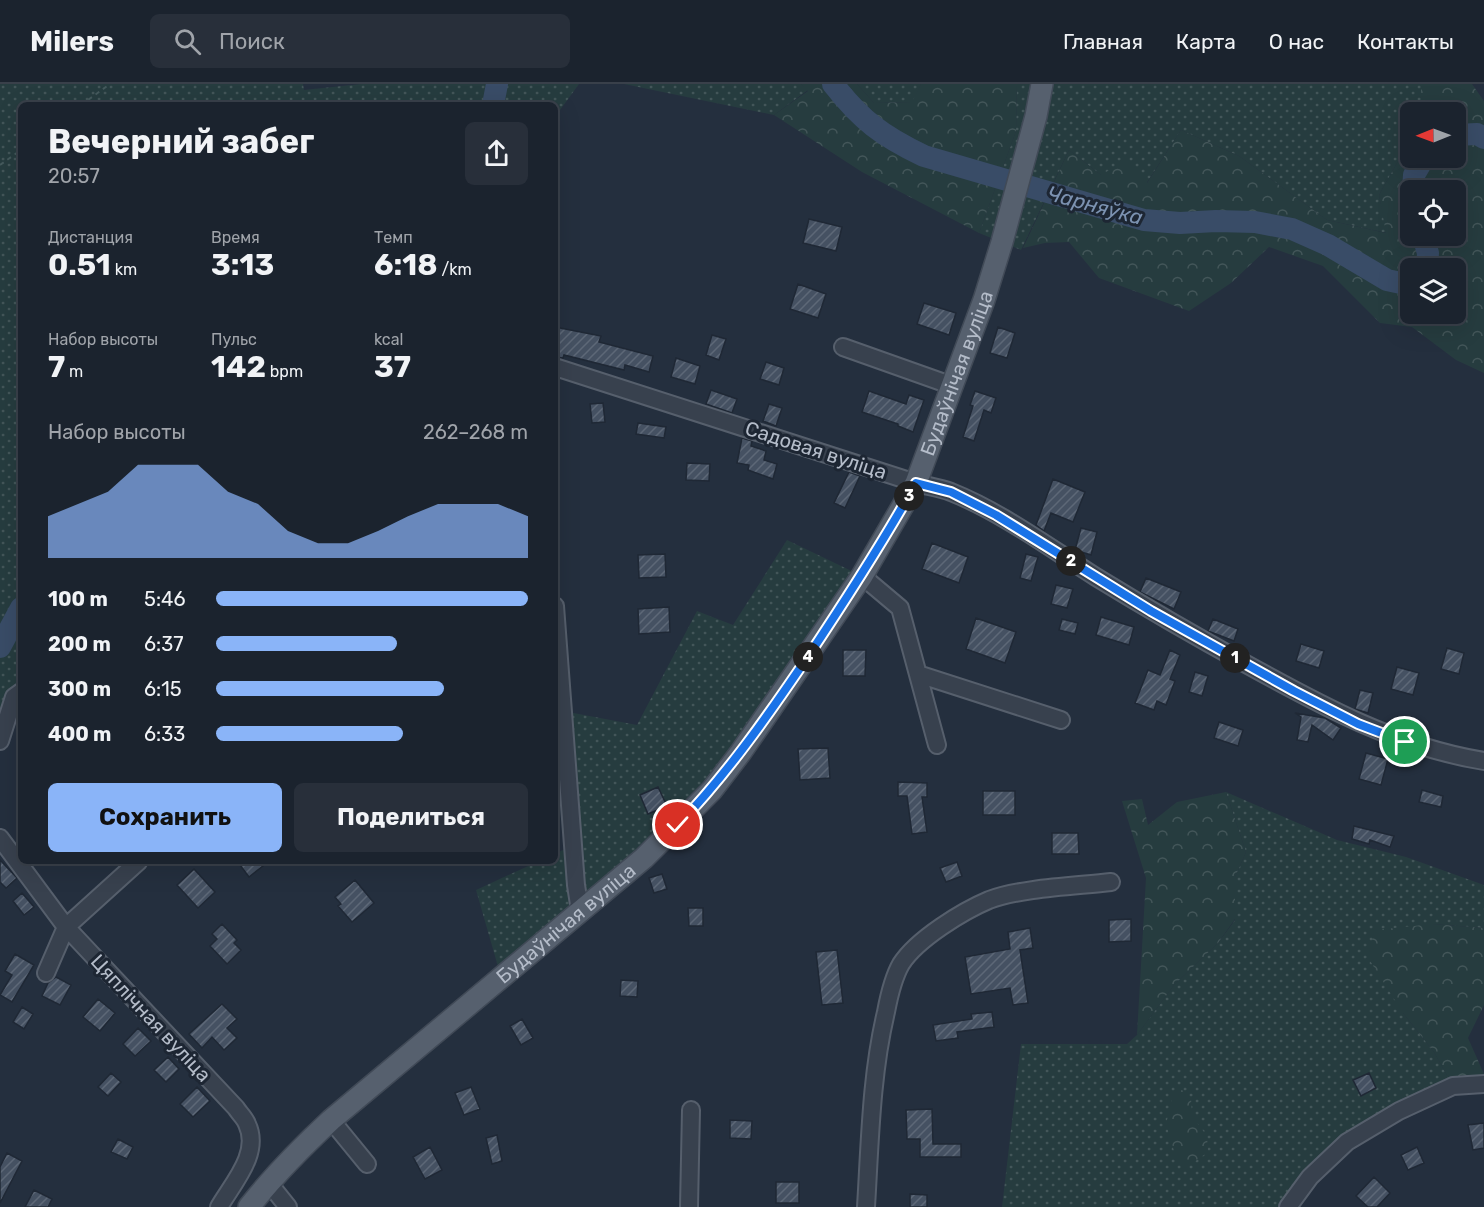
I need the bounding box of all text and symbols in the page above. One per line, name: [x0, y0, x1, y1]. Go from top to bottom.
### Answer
search box: [150, 14, 570, 68]
text: Milers: [30, 25, 114, 58]
icon: search: [171, 25, 204, 58]
text: Поиск: [219, 28, 285, 55]
text: Главная: [1063, 29, 1143, 54]
text: Карта: [1176, 29, 1236, 54]
text: О нас: [1269, 29, 1324, 54]
text: Контакты: [1357, 29, 1454, 54]
north arrow: [1400, 102, 1466, 168]
map controls: [1400, 102, 1466, 324]
text: Вечерний забег: [48, 122, 314, 161]
button: share: [465, 122, 528, 185]
text: 20:57: [48, 164, 100, 188]
water label: Чарняўка: [1044, 180, 1146, 230]
button: locate: [1400, 180, 1466, 246]
text: Дистанция: [48, 228, 133, 247]
text: Время: [211, 228, 260, 247]
text: Темп: [374, 228, 413, 247]
text: 0.51: [48, 247, 111, 283]
text: 3:13: [211, 247, 274, 283]
text: 6:18: [374, 247, 438, 283]
button: layers: [1400, 258, 1466, 324]
text: km: [111, 260, 137, 279]
text: /km: [438, 260, 472, 279]
street label: Будаўнічая вуліца: [915, 288, 998, 459]
text: Набор высоты: [48, 330, 158, 349]
text: Пульс: [211, 330, 257, 349]
text: kcal: [374, 330, 403, 349]
text: 7: [48, 349, 65, 385]
text: 142: [211, 349, 266, 385]
text: 37: [374, 349, 411, 385]
text: m: [65, 362, 83, 381]
text: bpm: [266, 362, 303, 381]
street label: Садовая вуліца: [742, 416, 890, 484]
text: Набор высоты: [48, 420, 186, 444]
text: 262–268 m: [423, 420, 528, 444]
pin: 3: [894, 481, 924, 511]
text: 3: [904, 486, 914, 505]
pin: 2: [1056, 546, 1086, 576]
text: 2: [1066, 551, 1076, 570]
text: 100 m: [48, 587, 108, 611]
text: 5:46: [144, 587, 185, 611]
text: 200 m: [48, 632, 111, 656]
text: 6:37: [144, 632, 183, 656]
pin: 4: [793, 642, 823, 672]
pin: 1: [1220, 643, 1250, 673]
text: 4: [803, 647, 813, 666]
text: 1: [1231, 648, 1239, 667]
text: 300 m: [48, 677, 111, 701]
text: 6:15: [144, 677, 182, 701]
pin: [1379, 716, 1430, 767]
text: 400 m: [48, 722, 111, 746]
text: 6:33: [144, 722, 185, 746]
icon: arrive: [1388, 725, 1421, 758]
button: Сохранить: [48, 783, 282, 852]
button: Поделиться: [294, 783, 528, 852]
pin: [652, 799, 703, 850]
icon: check: [661, 808, 694, 841]
street label: Будаўнічая вуліца: [491, 858, 640, 988]
street label: Цяплічная вуліца: [86, 949, 216, 1087]

